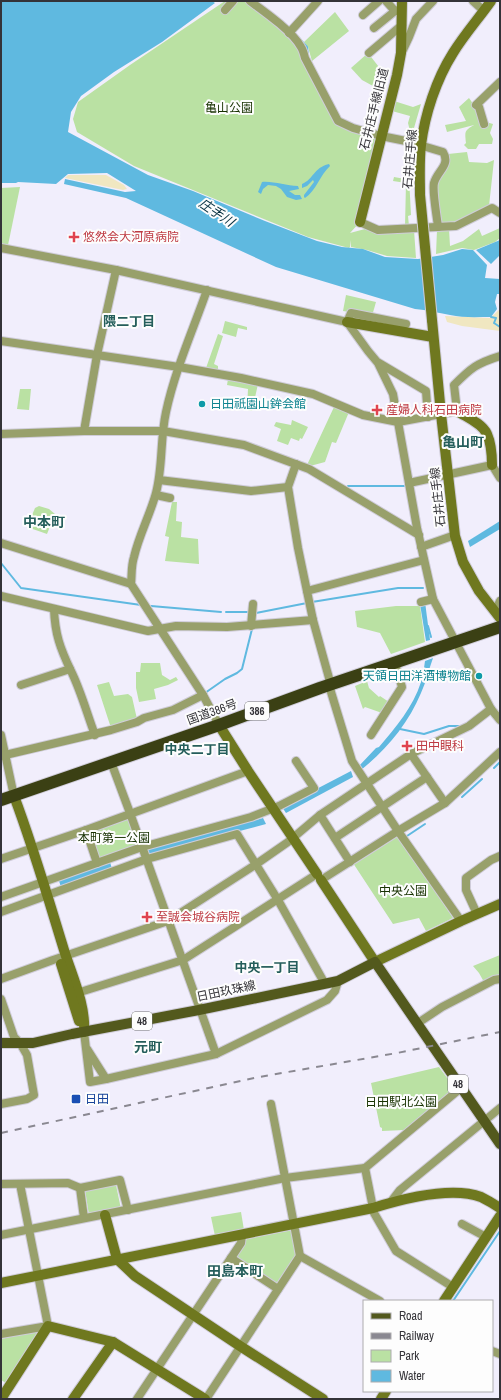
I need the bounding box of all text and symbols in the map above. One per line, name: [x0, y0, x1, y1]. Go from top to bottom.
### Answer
street label: 石井庄手線旧道: [356, 66, 392, 152]
park label: 亀山公園: [205, 100, 253, 116]
street label: 石井庄手線: [399, 128, 421, 190]
water label: 庄手川: [196, 194, 239, 231]
place label: 悠然会大河原病院: [83, 229, 179, 245]
marker: 悠然会大河原病院: [68, 231, 80, 243]
district label: 隈二丁目: [103, 313, 155, 330]
place label: 日田祇園山鉾会館: [210, 396, 306, 412]
marker: 日田祇園山鉾会館: [197, 399, 207, 409]
place label: 産婦人科石田病院: [386, 402, 482, 418]
marker: 産婦人科石田病院: [371, 404, 383, 416]
district label: 亀山町: [442, 433, 484, 451]
street label: 石井庄手線: [427, 466, 449, 528]
district label: 中本町: [23, 513, 65, 531]
place label: 天領日田洋酒博物館: [363, 668, 471, 684]
marker: 天領日田洋酒博物館: [474, 671, 484, 681]
street label: 国道386号: [185, 696, 239, 728]
road number: 386: [245, 702, 269, 720]
place label: 田中眼科: [416, 738, 464, 754]
marker: 田中眼科: [401, 740, 413, 752]
district label: 中央二丁目: [164, 741, 230, 758]
park label: 本町第一公園: [78, 830, 150, 846]
park label: 中央公園: [379, 883, 427, 899]
place label: 至誠会城谷病院: [156, 909, 240, 925]
marker: 至誠会城谷病院: [141, 911, 153, 923]
district label: 中央一丁目: [234, 959, 300, 976]
street label: 日田玖珠線: [195, 977, 257, 1005]
road number: 48: [132, 1012, 152, 1030]
district label: 元町: [134, 1038, 162, 1056]
road number: 48: [448, 1075, 468, 1093]
place label: 日田: [85, 1091, 109, 1107]
marker: 日田: [70, 1093, 82, 1105]
park label: 日田駅北公園: [365, 1094, 437, 1110]
district label: 田島本町: [207, 1262, 263, 1280]
legend: [363, 1300, 493, 1392]
text: Road: [399, 1308, 423, 1324]
text: Railway: [399, 1328, 434, 1344]
text: Park: [399, 1348, 419, 1364]
text: Water: [399, 1368, 426, 1384]

